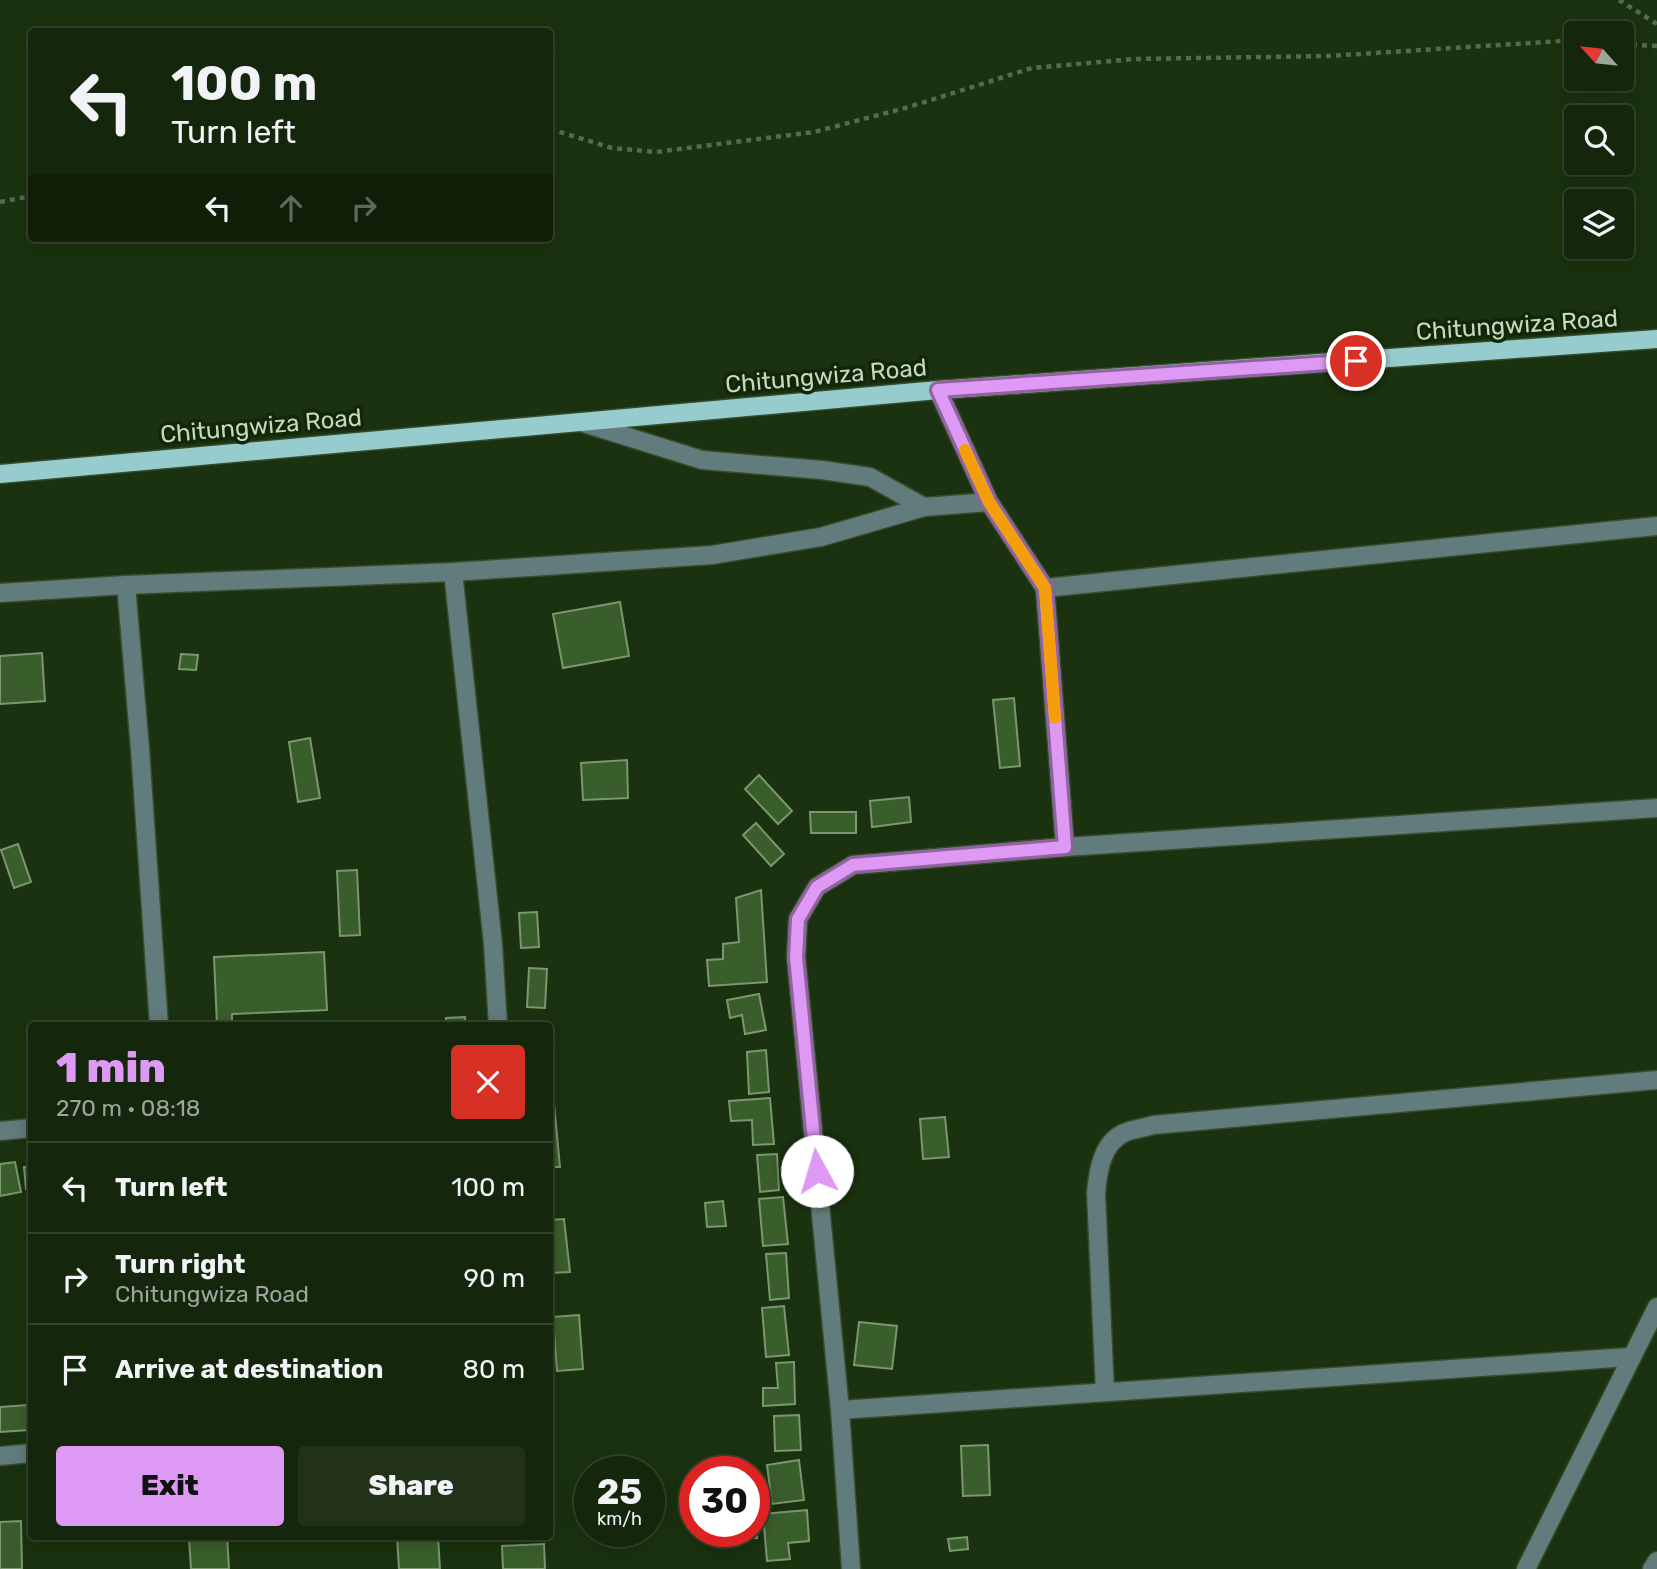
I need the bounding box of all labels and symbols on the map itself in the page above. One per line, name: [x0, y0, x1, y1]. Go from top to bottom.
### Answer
north arrow: [1564, 21, 1634, 91]
street label: Chitungwiza Road: [1415, 304, 1619, 346]
pin: [1326, 331, 1386, 391]
street label: Chitungwiza Road: [724, 353, 928, 399]
street label: Chitungwiza Road: [159, 403, 363, 449]
position arrow: [780, 1134, 854, 1208]
speed limit sign: 30: [679, 1456, 770, 1547]

